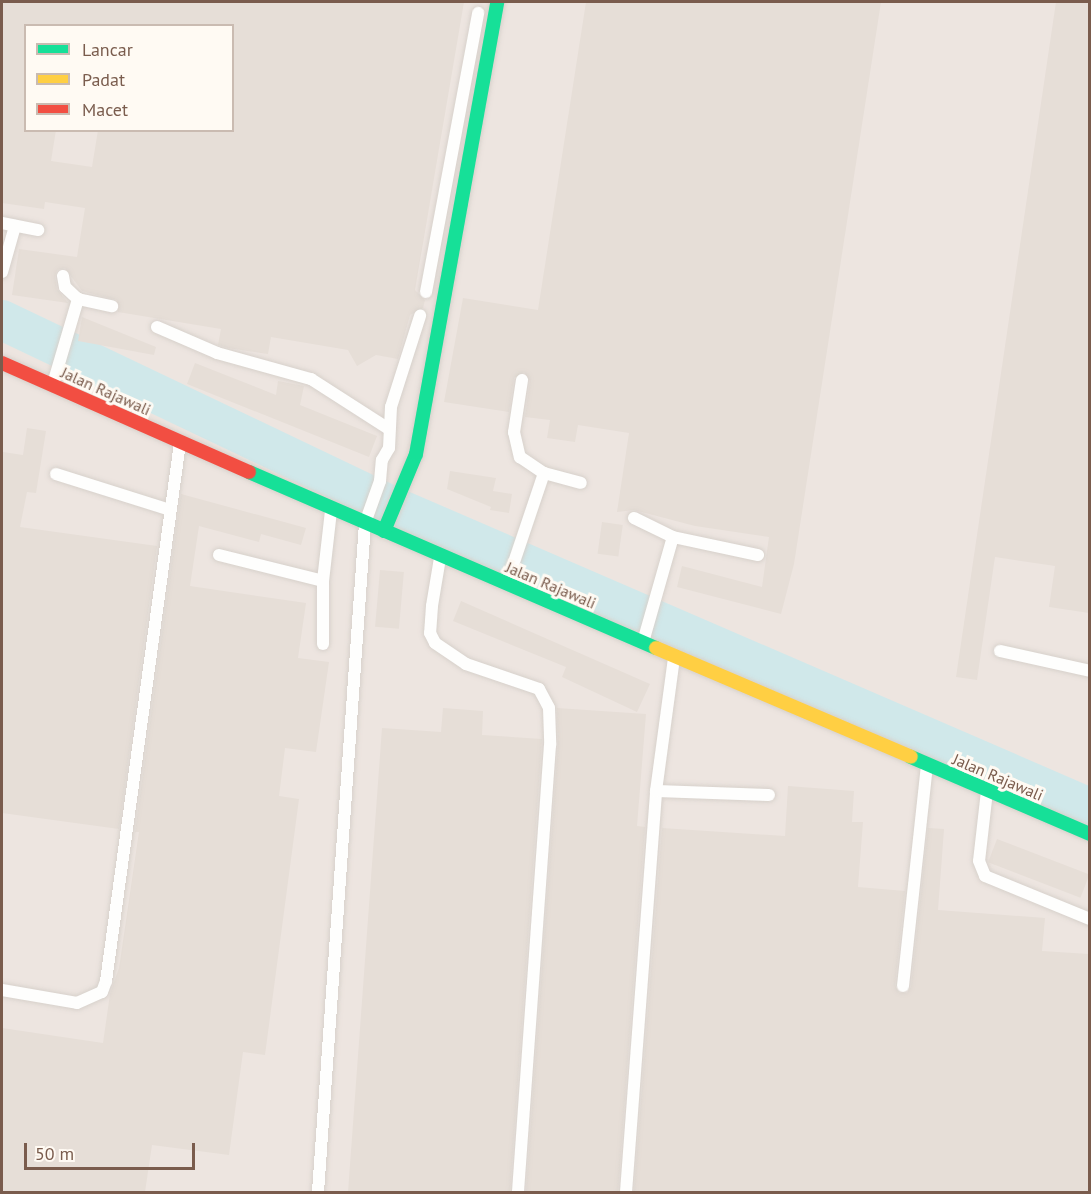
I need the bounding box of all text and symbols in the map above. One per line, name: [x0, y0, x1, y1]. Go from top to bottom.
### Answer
legend: [24, 24, 234, 132]
text: Lancar: [82, 38, 133, 61]
text: Padat: [82, 68, 125, 91]
text: Macet: [82, 98, 128, 121]
street label: Jalan Rajawali: [58, 363, 154, 419]
street label: Jalan Rajawali: [503, 557, 599, 613]
street label: Jalan Rajawali: [950, 749, 1046, 805]
scale bar: [27, 1131, 198, 1169]
text: 50 m: [35, 1142, 74, 1165]

